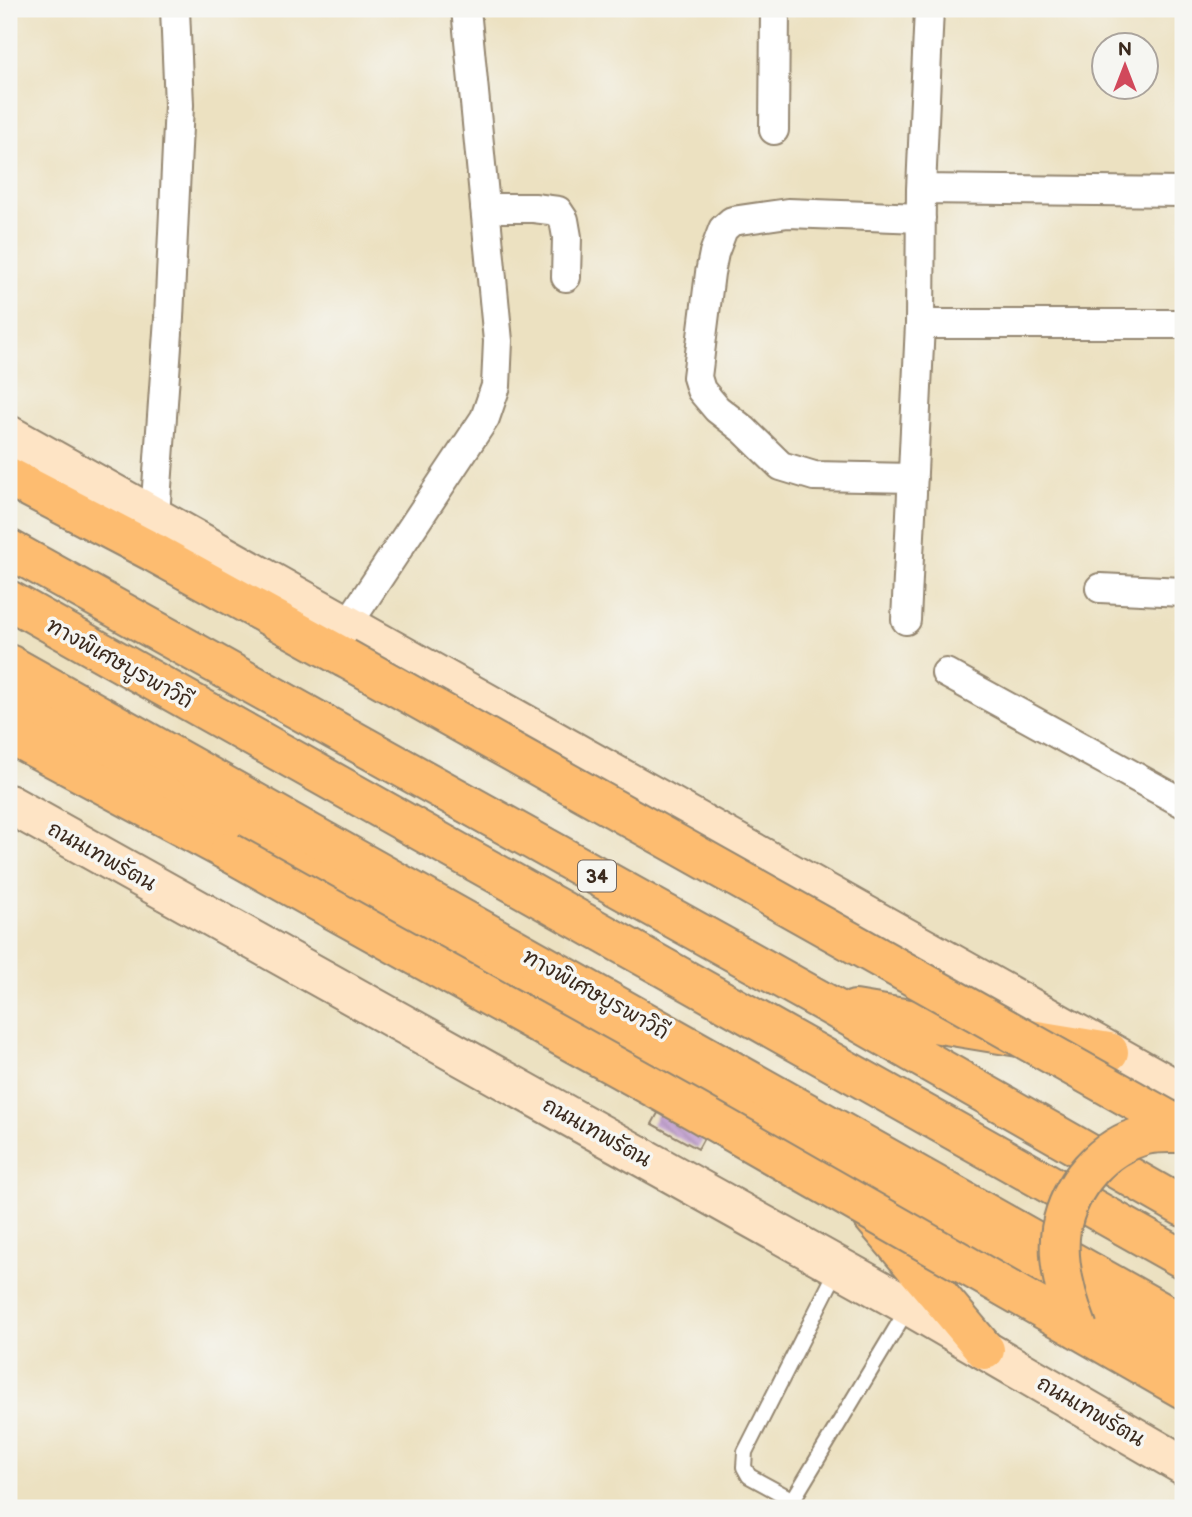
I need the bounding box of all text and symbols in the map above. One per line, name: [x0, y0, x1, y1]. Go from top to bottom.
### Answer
north arrow: [1090, 32, 1160, 102]
text: N: [1118, 39, 1132, 62]
street label: ทางพิเศษบูรพาวิถี: [41, 613, 197, 717]
street label: ถนนเทพรัตน: [43, 816, 160, 896]
road number: 34: [578, 860, 616, 891]
street label: ทางพิเศษบูรพาวิถี: [517, 944, 673, 1048]
street label: ถนนเทพรัตน: [538, 1092, 655, 1172]
street label: ถนนเทพรัตน: [1033, 1371, 1149, 1452]

